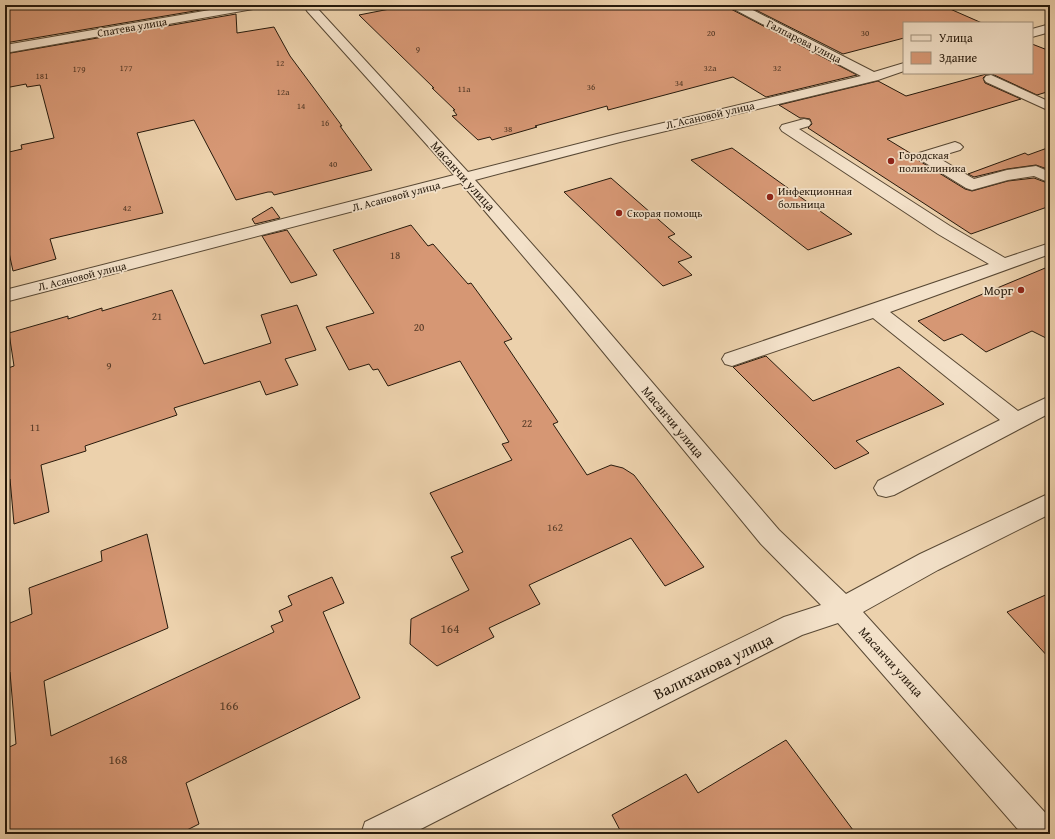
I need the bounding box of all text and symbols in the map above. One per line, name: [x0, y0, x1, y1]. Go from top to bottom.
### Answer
street label: Спатева улица: [96, 13, 169, 41]
street label: Галпарова улица: [764, 15, 845, 67]
legend: [903, 22, 1033, 74]
house number: 20: [707, 26, 716, 39]
house number: 30: [861, 26, 870, 39]
text: Улица: [939, 29, 973, 46]
house number: 9: [416, 42, 420, 55]
text: Здание: [939, 49, 978, 66]
house number: 12: [276, 56, 284, 69]
house number: 177: [120, 61, 133, 74]
house number: 32а: [704, 61, 717, 74]
house number: 32: [773, 61, 781, 74]
house number: 179: [73, 62, 86, 75]
house number: 181: [36, 69, 49, 82]
house number: 34: [675, 76, 683, 89]
house number: 36: [587, 80, 595, 93]
house number: 11а: [458, 82, 471, 95]
house number: 12а: [277, 85, 290, 98]
street label: Л. Асановой улица: [664, 97, 757, 133]
house number: 14: [297, 99, 305, 112]
house number: 16: [321, 116, 329, 129]
house number: 38: [504, 122, 512, 135]
street label: Масанчи улица: [426, 137, 500, 216]
place label: Городская поликлиника: [899, 147, 966, 176]
marker: Городская поликлиника: [886, 156, 896, 166]
house number: 40: [329, 157, 338, 170]
street label: Л. Асановой улица: [350, 176, 443, 215]
place label: Инфекционная больница: [778, 183, 852, 212]
marker: Инфекционная больница: [765, 192, 775, 202]
house number: 42: [123, 201, 131, 214]
place label: Скорая помощь: [627, 205, 702, 221]
marker: Скорая помощь: [614, 208, 624, 218]
house number: 18: [390, 247, 400, 263]
street label: Л. Асановой улица: [36, 257, 129, 295]
place label: Морг: [984, 281, 1013, 300]
marker: Морг: [1016, 285, 1026, 295]
house number: 21: [152, 308, 162, 324]
house number: 20: [414, 319, 424, 335]
house number: 9: [106, 358, 112, 374]
street label: Масанчи улица: [637, 382, 709, 463]
house number: 22: [522, 415, 532, 431]
house number: 11: [30, 419, 40, 435]
house number: 162: [547, 519, 563, 535]
house number: 164: [441, 619, 459, 638]
street label: Масанчи улица: [854, 623, 928, 702]
street label: Валиханова улица: [649, 626, 777, 705]
house number: 166: [220, 696, 238, 715]
house number: 168: [109, 750, 127, 769]

